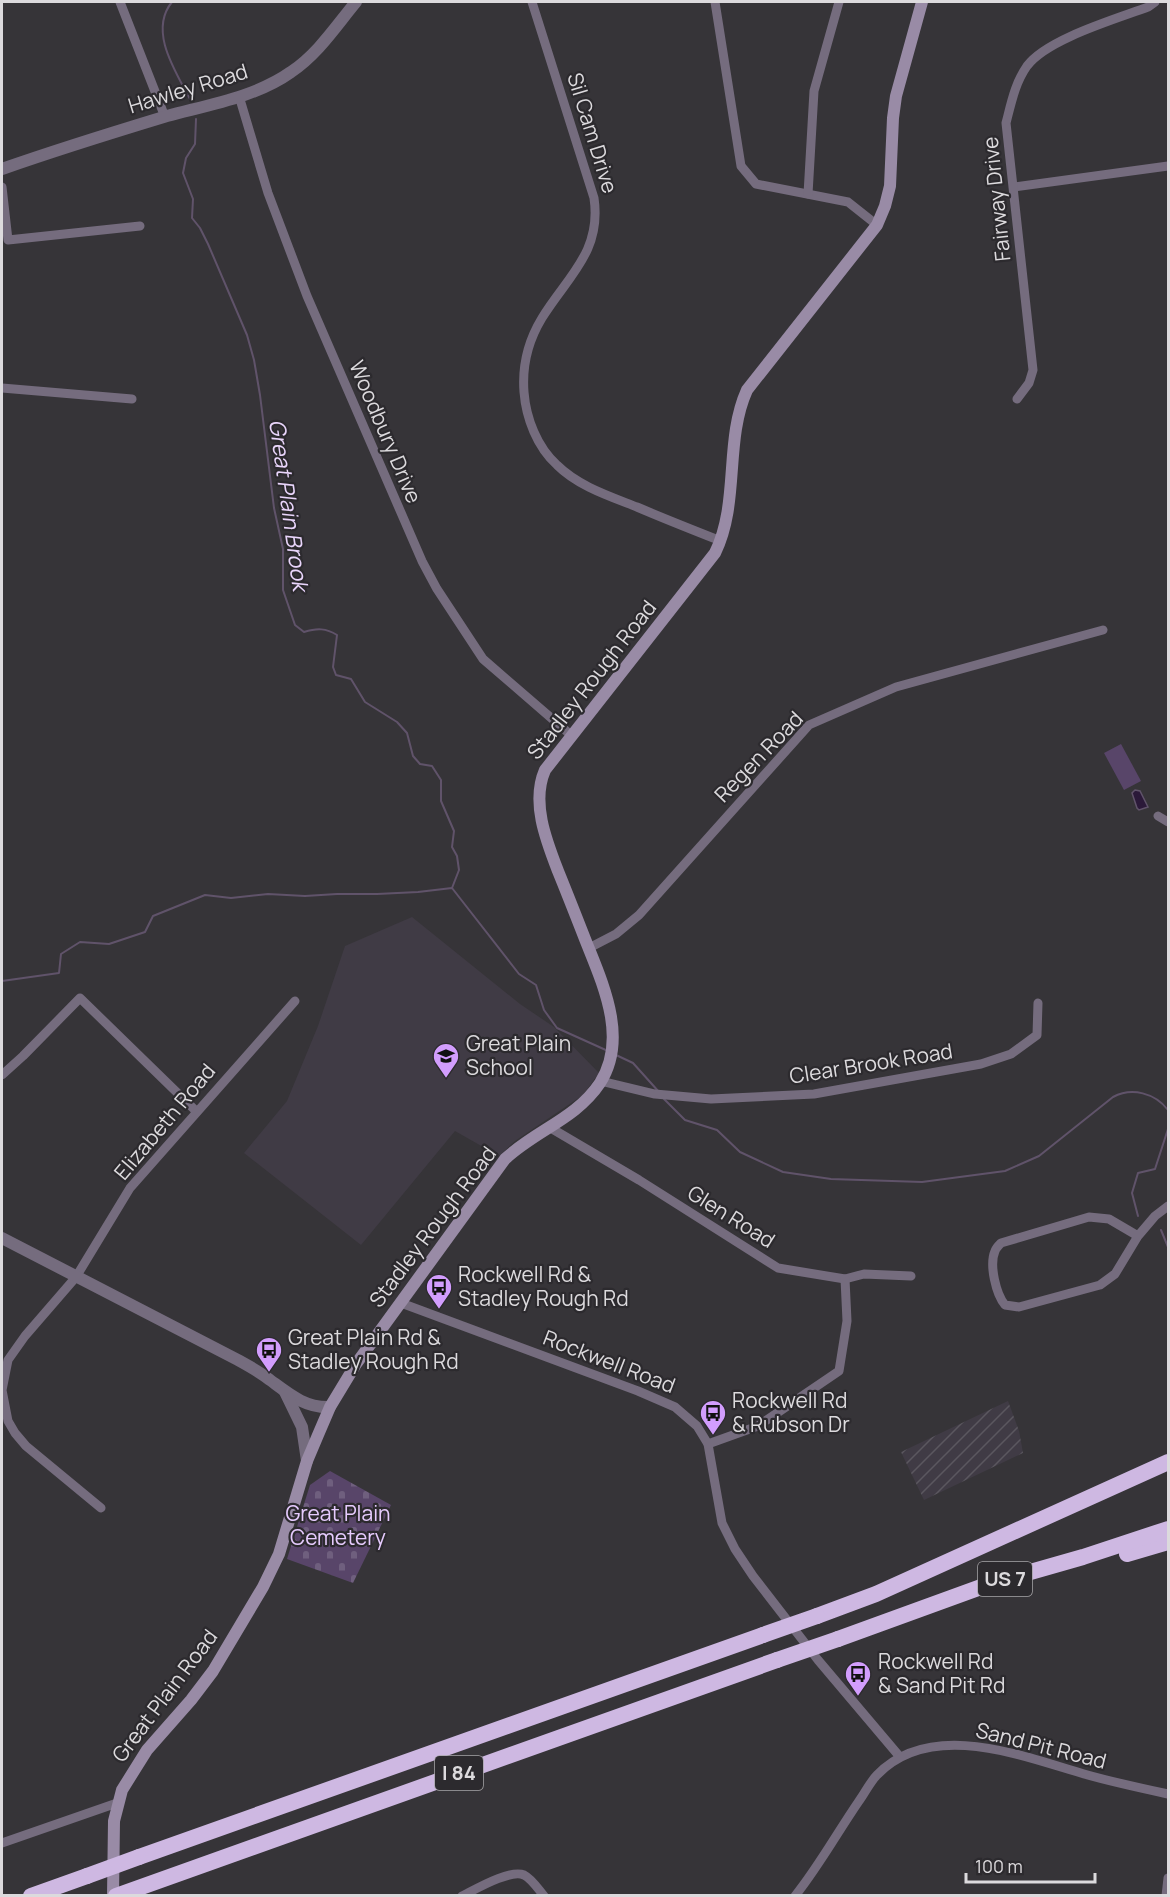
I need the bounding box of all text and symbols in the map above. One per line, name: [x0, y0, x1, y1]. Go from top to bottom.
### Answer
street label: Hawley Road: [124, 57, 251, 120]
street label: Sil Cam Drive: [561, 69, 625, 196]
street label: Fairway Drive: [976, 135, 1016, 263]
street label: Woodbury Drive: [343, 356, 429, 507]
water label: Great Plain Brook: [262, 417, 316, 596]
street label: Stadley Rough Road: [520, 594, 662, 765]
street label: Regen Road: [708, 705, 809, 808]
place label: Great Plain School: [466, 1029, 571, 1081]
street label: Clear Brook Road: [787, 1036, 954, 1090]
school or university icon: Great Plain School: [431, 1041, 461, 1079]
street label: Elizabeth Road: [107, 1057, 221, 1185]
street label: Stadley Rough Road: [362, 1140, 502, 1313]
street label: Glen Road: [683, 1178, 781, 1254]
place label: Rockwell Rd & Stadley Rough Rd: [458, 1260, 629, 1312]
bus stop icon: Rockwell Rd & Stadley Rough Rd: [424, 1272, 454, 1310]
place label: Great Plain Rd & Stadley Rough Rd: [288, 1323, 459, 1375]
street label: Rockwell Road: [539, 1323, 679, 1399]
bus stop icon: Great Plain Rd & Stadley Rough Rd: [254, 1335, 284, 1373]
place label: Rockwell Rd & Rubson Dr: [732, 1386, 850, 1438]
bus stop icon: Rockwell Rd & Rubson Dr: [698, 1398, 728, 1436]
park label: Great Plain Cemetery: [285, 1499, 391, 1551]
road number: US 7: [978, 1562, 1032, 1596]
street label: Great Plain Road: [105, 1623, 223, 1767]
place label: Rockwell Rd & Sand Pit Rd: [878, 1647, 1005, 1699]
bus stop icon: Rockwell Rd & Sand Pit Rd: [843, 1659, 873, 1697]
street label: Sand Pit Road: [973, 1715, 1109, 1775]
road number: I 84: [435, 1756, 483, 1790]
scale bar: [966, 1846, 1095, 1884]
text: 100 m: [975, 1854, 1023, 1878]

